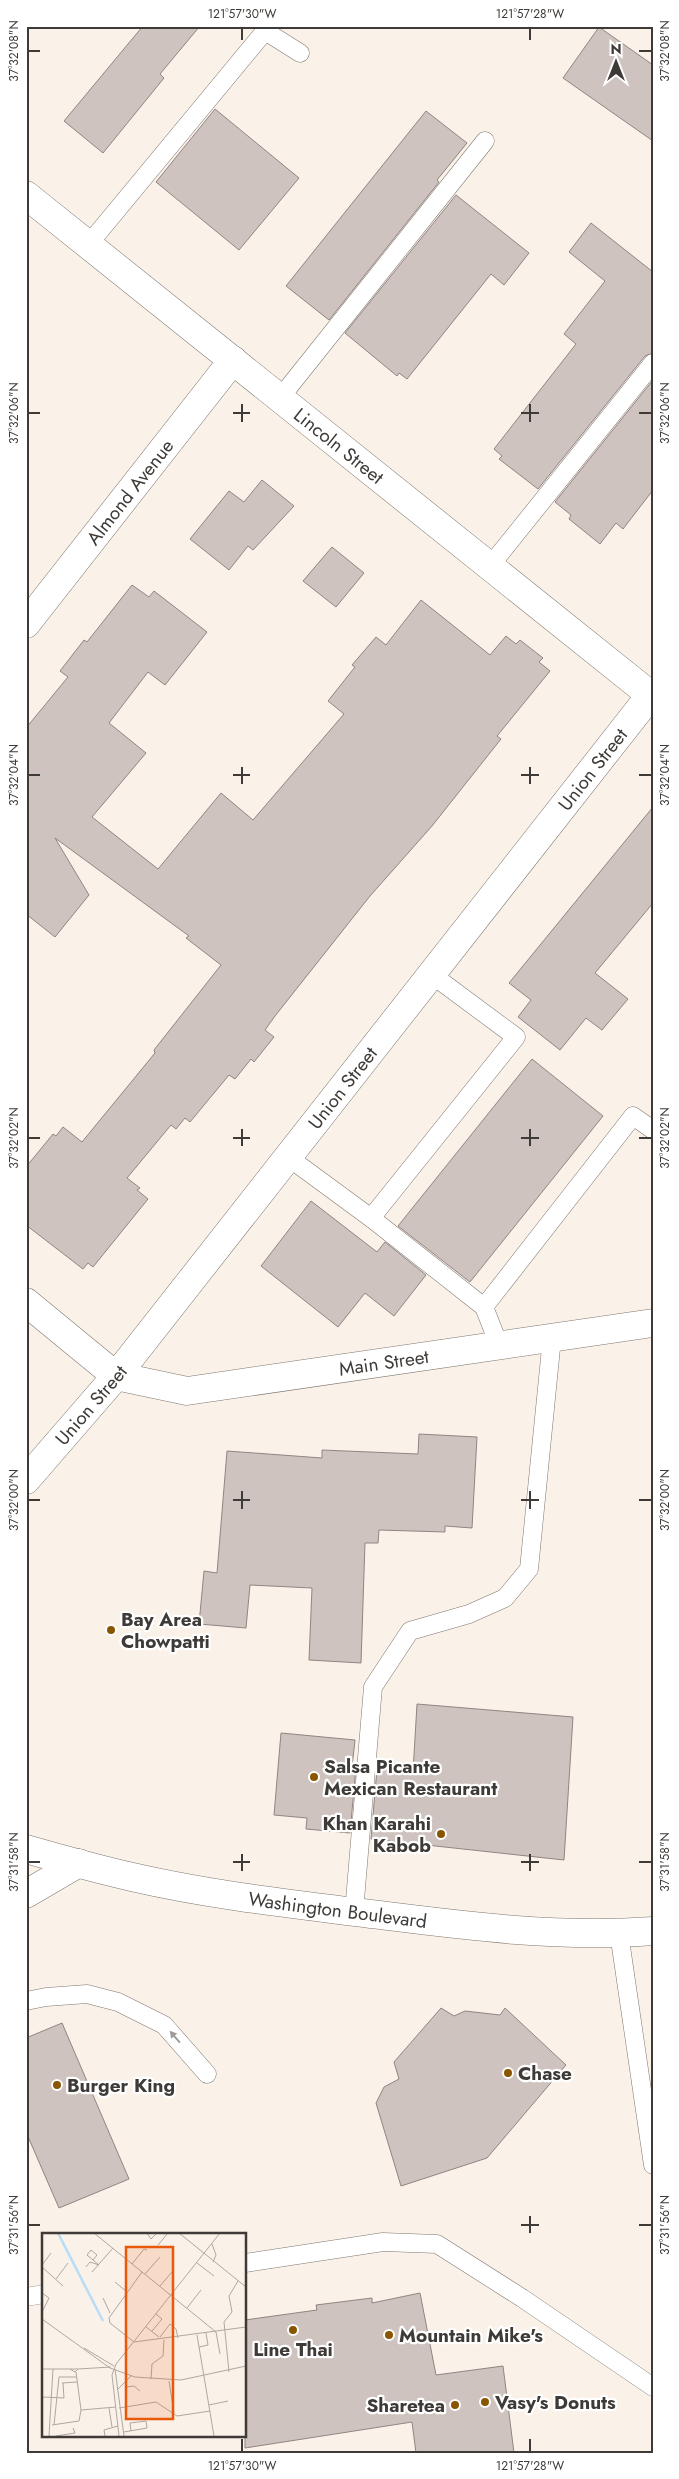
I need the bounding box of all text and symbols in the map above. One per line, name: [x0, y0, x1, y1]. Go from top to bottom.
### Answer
text: 121°57'30"W: [208, 5, 276, 23]
text: 121°57'28"W: [496, 5, 564, 23]
text: 37°32'08"N: [5, 20, 23, 82]
text: 37°32'08"N: [656, 20, 674, 82]
north arrow: [592, 38, 642, 88]
text: N: [610, 39, 622, 59]
text: 37°32'06"N: [5, 382, 23, 444]
text: 37°32'06"N: [656, 382, 674, 444]
street label: Lincoln Street: [288, 402, 390, 491]
street label: Almond Avenue: [80, 433, 180, 551]
street label: Union Street: [552, 722, 634, 816]
text: 37°32'04"N: [5, 744, 23, 806]
text: 37°32'04"N: [656, 744, 674, 806]
street label: Union Street: [302, 1041, 384, 1135]
text: 37°32'02"N: [5, 1107, 23, 1169]
text: 37°32'02"N: [656, 1107, 674, 1169]
street label: Main Street: [337, 1343, 431, 1383]
street label: Union Street: [49, 1359, 134, 1451]
text: 37°32'00"N: [5, 1469, 23, 1531]
text: 37°32'00"N: [656, 1469, 674, 1531]
place label: Bay Area Chowpatti: [121, 1606, 210, 1655]
marker: Bay Area Chowpatti: [105, 1624, 117, 1636]
place label: Salsa Picante Mexican Restaurant: [324, 1753, 497, 1802]
marker: Salsa Picante Mexican Restaurant: [308, 1771, 320, 1783]
place label: Khan Karahi Kabob: [322, 1810, 431, 1859]
marker: Khan Karahi Kabob: [435, 1828, 447, 1840]
text: 37°31'58"N: [5, 1832, 23, 1892]
text: 37°31'58"N: [656, 1832, 674, 1892]
street label: Washington Boulevard: [247, 1885, 428, 1935]
one-way arrow: [169, 2031, 180, 2044]
place label: Chase: [518, 2060, 572, 2087]
marker: Chase: [502, 2067, 514, 2079]
place label: Burger King: [67, 2072, 175, 2099]
marker: Burger King: [51, 2079, 63, 2091]
text: 37°31'56"N: [5, 2195, 23, 2255]
text: 37°31'56"N: [656, 2195, 674, 2255]
inset map: [42, 2233, 246, 2436]
place label: Mountain Mike's: [399, 2322, 543, 2349]
marker: Line Thai: [287, 2324, 299, 2336]
marker: Mountain Mike's: [383, 2329, 395, 2341]
place label: Line Thai: [253, 2336, 333, 2363]
place label: Vasy's Donuts: [494, 2389, 616, 2416]
place label: Sharetea: [366, 2392, 445, 2419]
marker: Vasy's Donuts: [479, 2396, 491, 2408]
marker: Sharetea: [449, 2399, 461, 2411]
text: 121°57'30"W: [208, 2457, 276, 2475]
text: 121°57'28"W: [496, 2457, 564, 2475]

